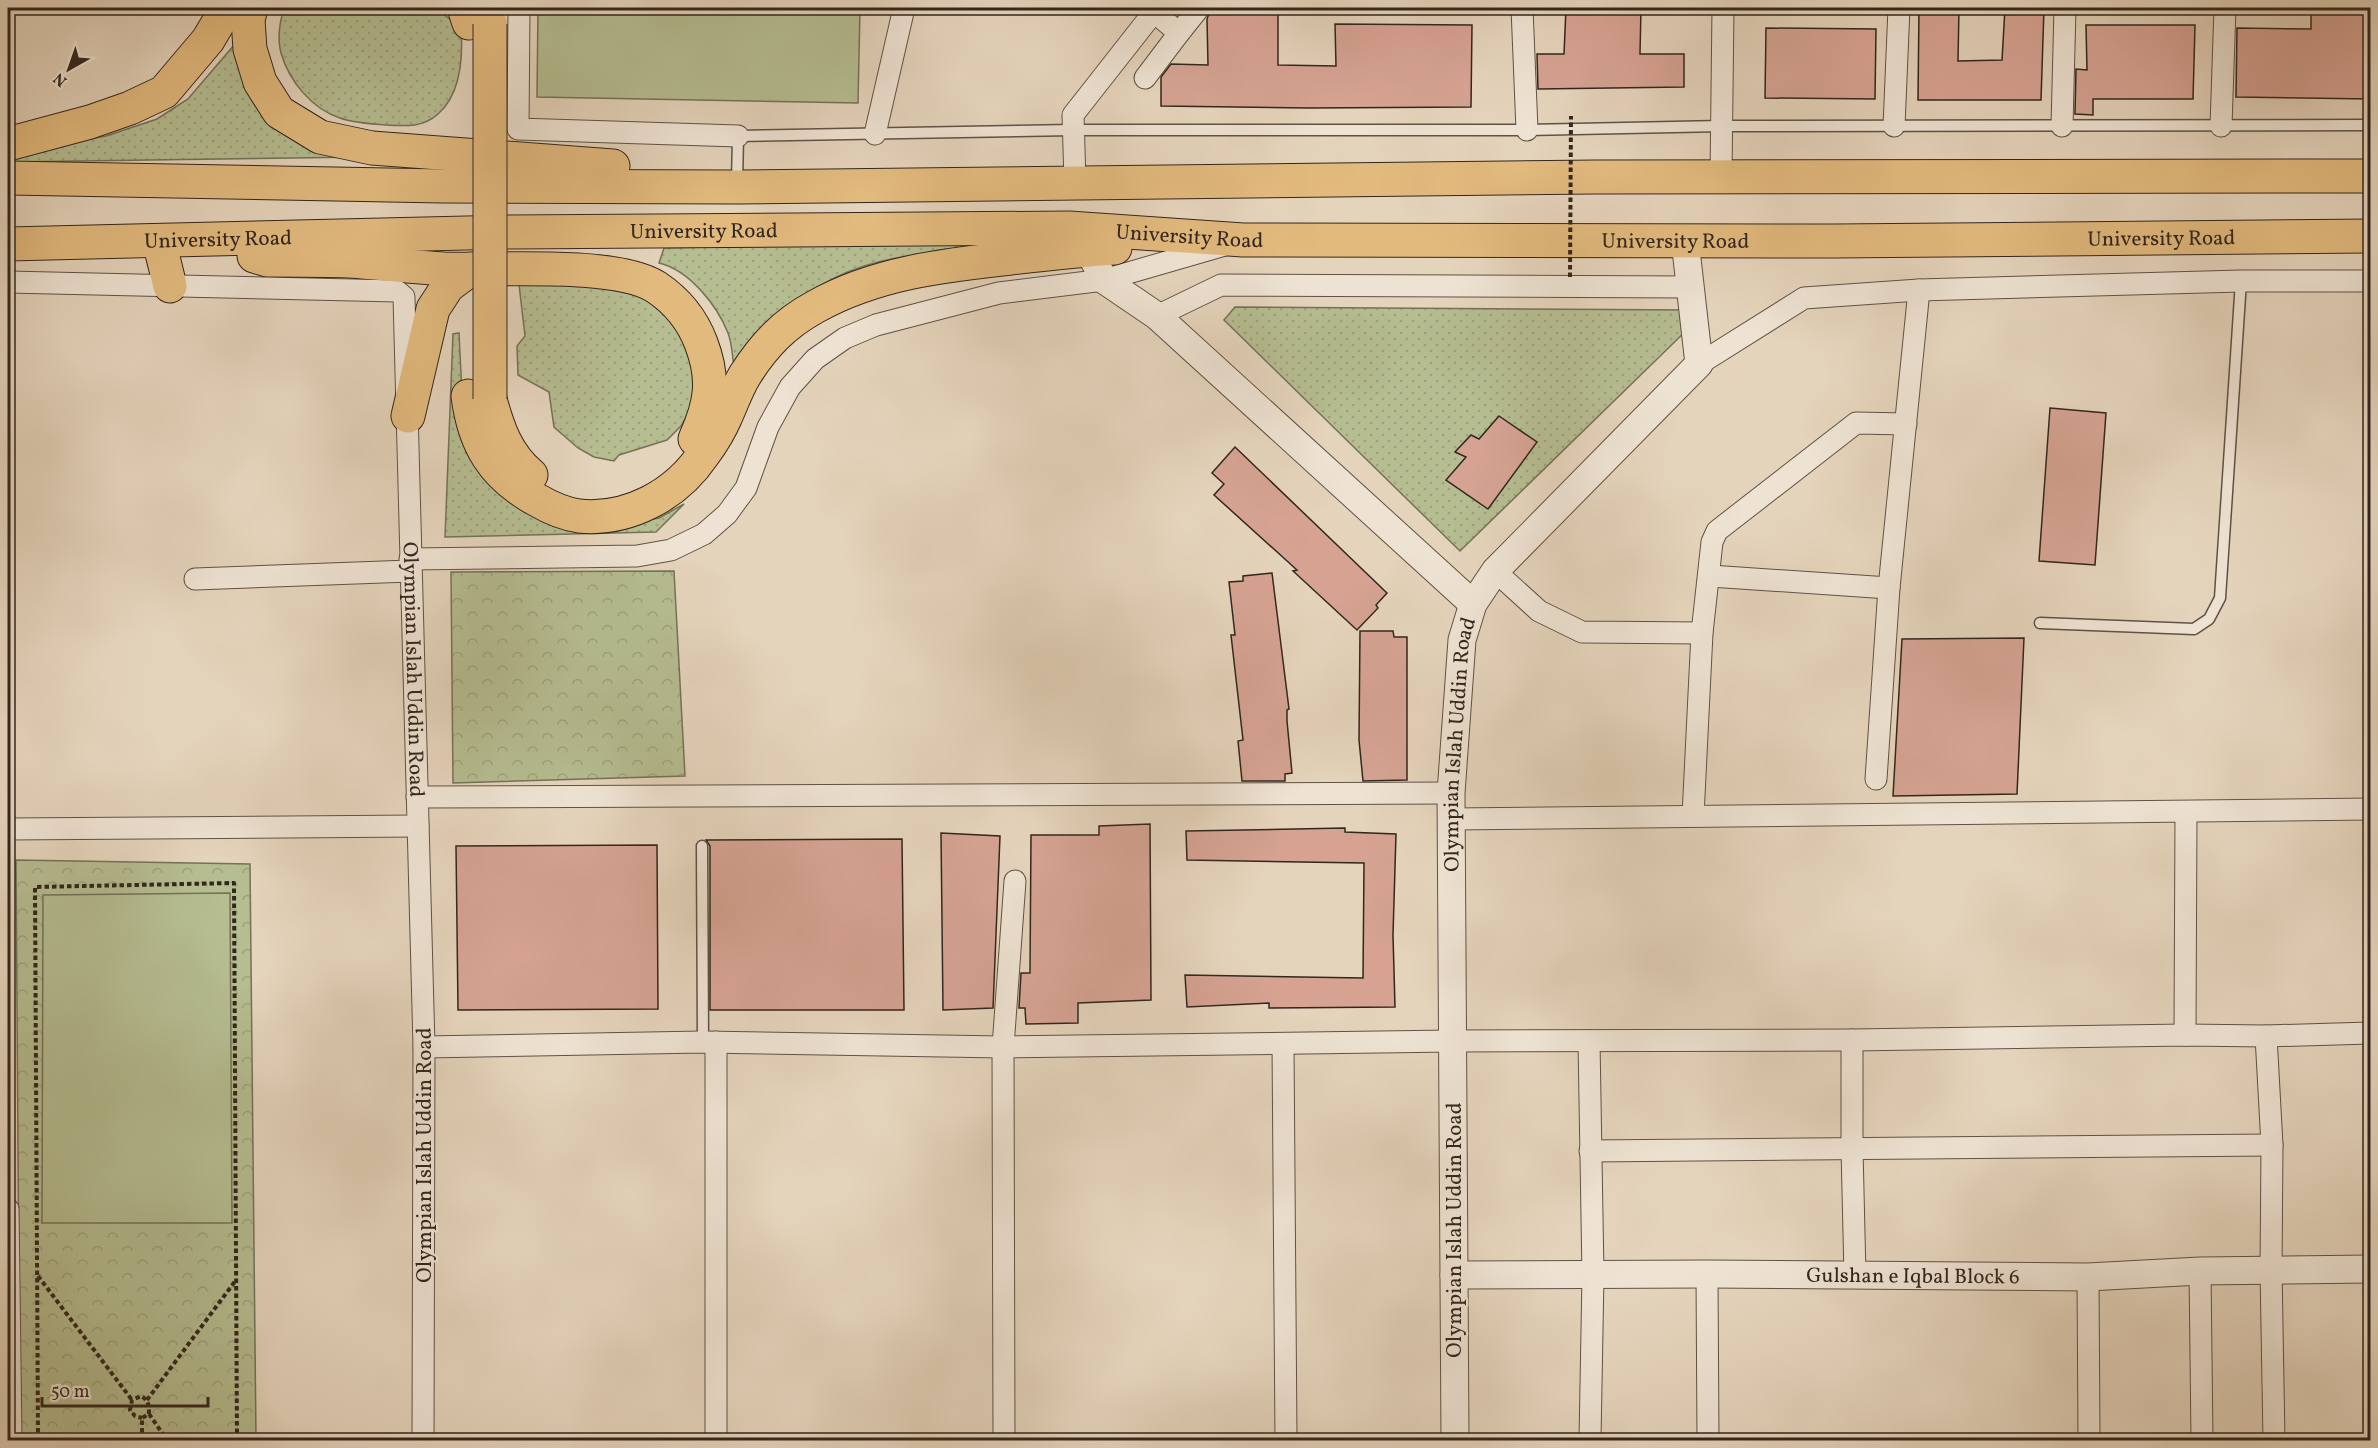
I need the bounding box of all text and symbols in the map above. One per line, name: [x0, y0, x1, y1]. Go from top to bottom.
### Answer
north arrow: [39, 39, 99, 99]
text: N: [49, 67, 72, 91]
street label: University Road: [630, 217, 778, 247]
street label: University Road: [1115, 218, 1263, 256]
street label: University Road: [144, 224, 292, 257]
street label: University Road: [2087, 224, 2235, 255]
street label: University Road: [1601, 228, 1749, 257]
street label: Olympian Islah Uddin Road: [395, 541, 430, 798]
street label: Olympian Islah Uddin Road: [1438, 614, 1484, 872]
street label: Olympian Islah Uddin Road: [411, 1027, 440, 1283]
street label: Olympian Islah Uddin Road: [1441, 1102, 1470, 1358]
street label: Gulshan e Iqbal Block 6: [1806, 1262, 2020, 1292]
scale bar: [42, 1370, 208, 1408]
text: 50 m: [51, 1380, 90, 1405]

